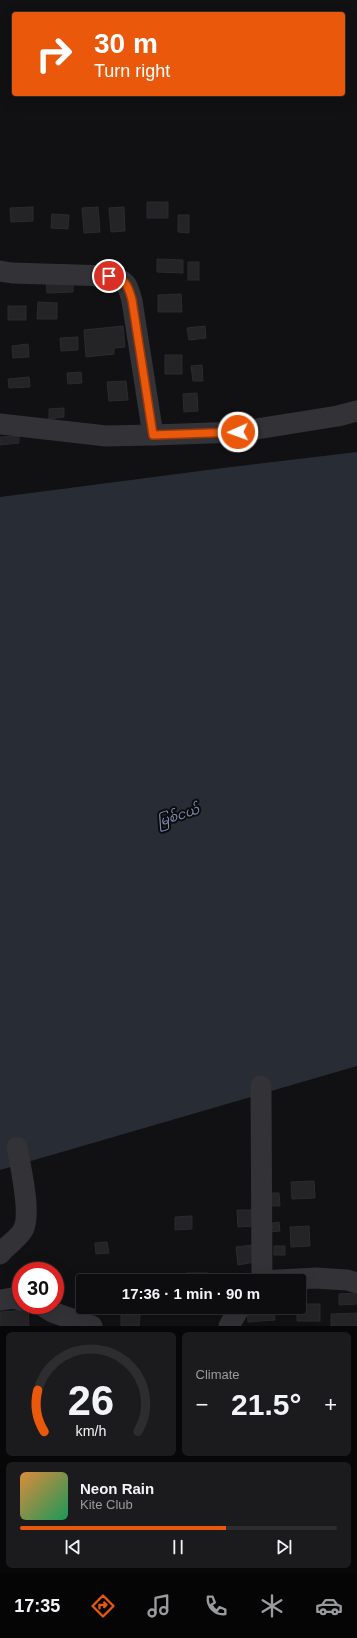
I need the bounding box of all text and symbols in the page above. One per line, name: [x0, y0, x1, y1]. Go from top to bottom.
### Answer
icon: right: [28, 28, 80, 80]
text: 30 m: [94, 28, 158, 59]
text: Turn right: [94, 61, 170, 81]
pin: [92, 259, 126, 293]
icon: arrive: [98, 265, 120, 287]
position arrow: [217, 411, 259, 453]
water label: မြစ်ငယ်: [154, 799, 204, 833]
speed limit sign: 30: [12, 1262, 64, 1314]
text: 17:36 · 1 min · 90 m: [122, 1285, 260, 1302]
text: Climate: [196, 1367, 240, 1382]
text: 26: [68, 1377, 114, 1424]
text: 21.5°: [231, 1388, 301, 1421]
text: −: [196, 1392, 208, 1417]
text: +: [324, 1392, 337, 1417]
text: km/h: [75, 1423, 106, 1439]
text: Neon Rain: [80, 1480, 154, 1497]
text: Kite Club: [80, 1497, 133, 1512]
icon: previous: [62, 1536, 84, 1558]
icon: pause: [167, 1536, 189, 1558]
icon: next: [273, 1536, 295, 1558]
icon: directions: [89, 1592, 117, 1620]
icon: music: [145, 1592, 173, 1620]
icon: phone: [202, 1592, 230, 1620]
icon: climate: [258, 1592, 286, 1620]
icon: car: [315, 1592, 343, 1620]
text: 17:35: [14, 1596, 60, 1616]

